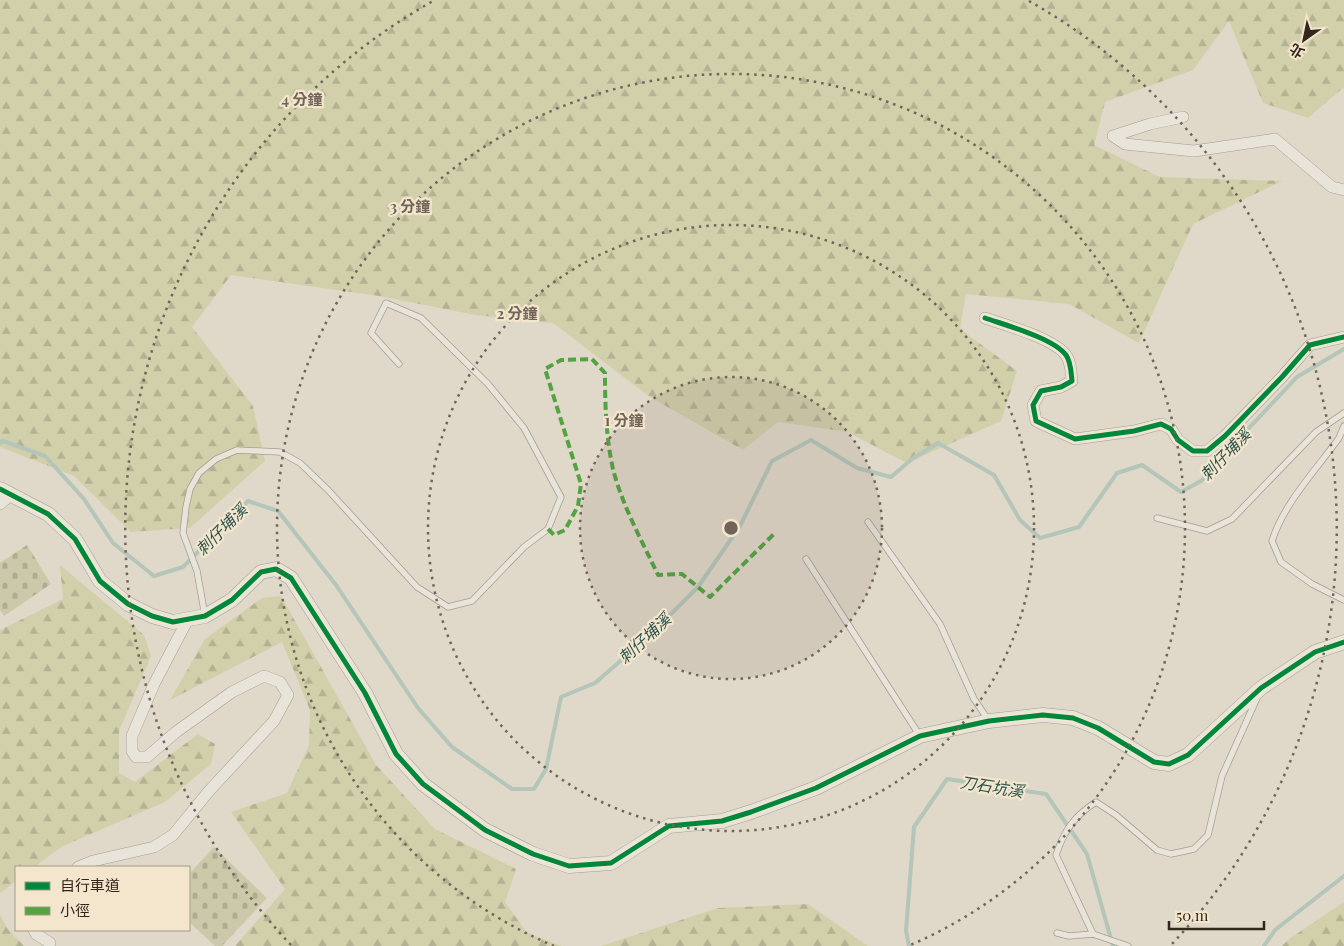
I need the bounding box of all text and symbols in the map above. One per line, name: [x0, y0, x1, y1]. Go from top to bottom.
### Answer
north arrow: [1279, 15, 1329, 65]
text: 北: [1286, 40, 1308, 63]
text: 4 分鐘: [281, 89, 323, 109]
text: 3 分鐘: [390, 196, 430, 216]
text: 2 分鐘: [496, 303, 538, 323]
text: 1 分鐘: [604, 410, 644, 430]
water label: 刺仔埔溪: [1195, 422, 1256, 484]
water label: 刺仔埔溪: [191, 498, 252, 559]
centre of rings: [722, 519, 740, 537]
water label: 刺仔埔溪: [613, 607, 676, 668]
water label: 刀石坑溪: [959, 771, 1027, 802]
legend: [15, 866, 190, 931]
text: 自行車道: [60, 875, 120, 895]
scale bar: [1169, 898, 1264, 930]
text: 小徑: [60, 900, 90, 920]
text: 50 m: [1176, 905, 1209, 925]

